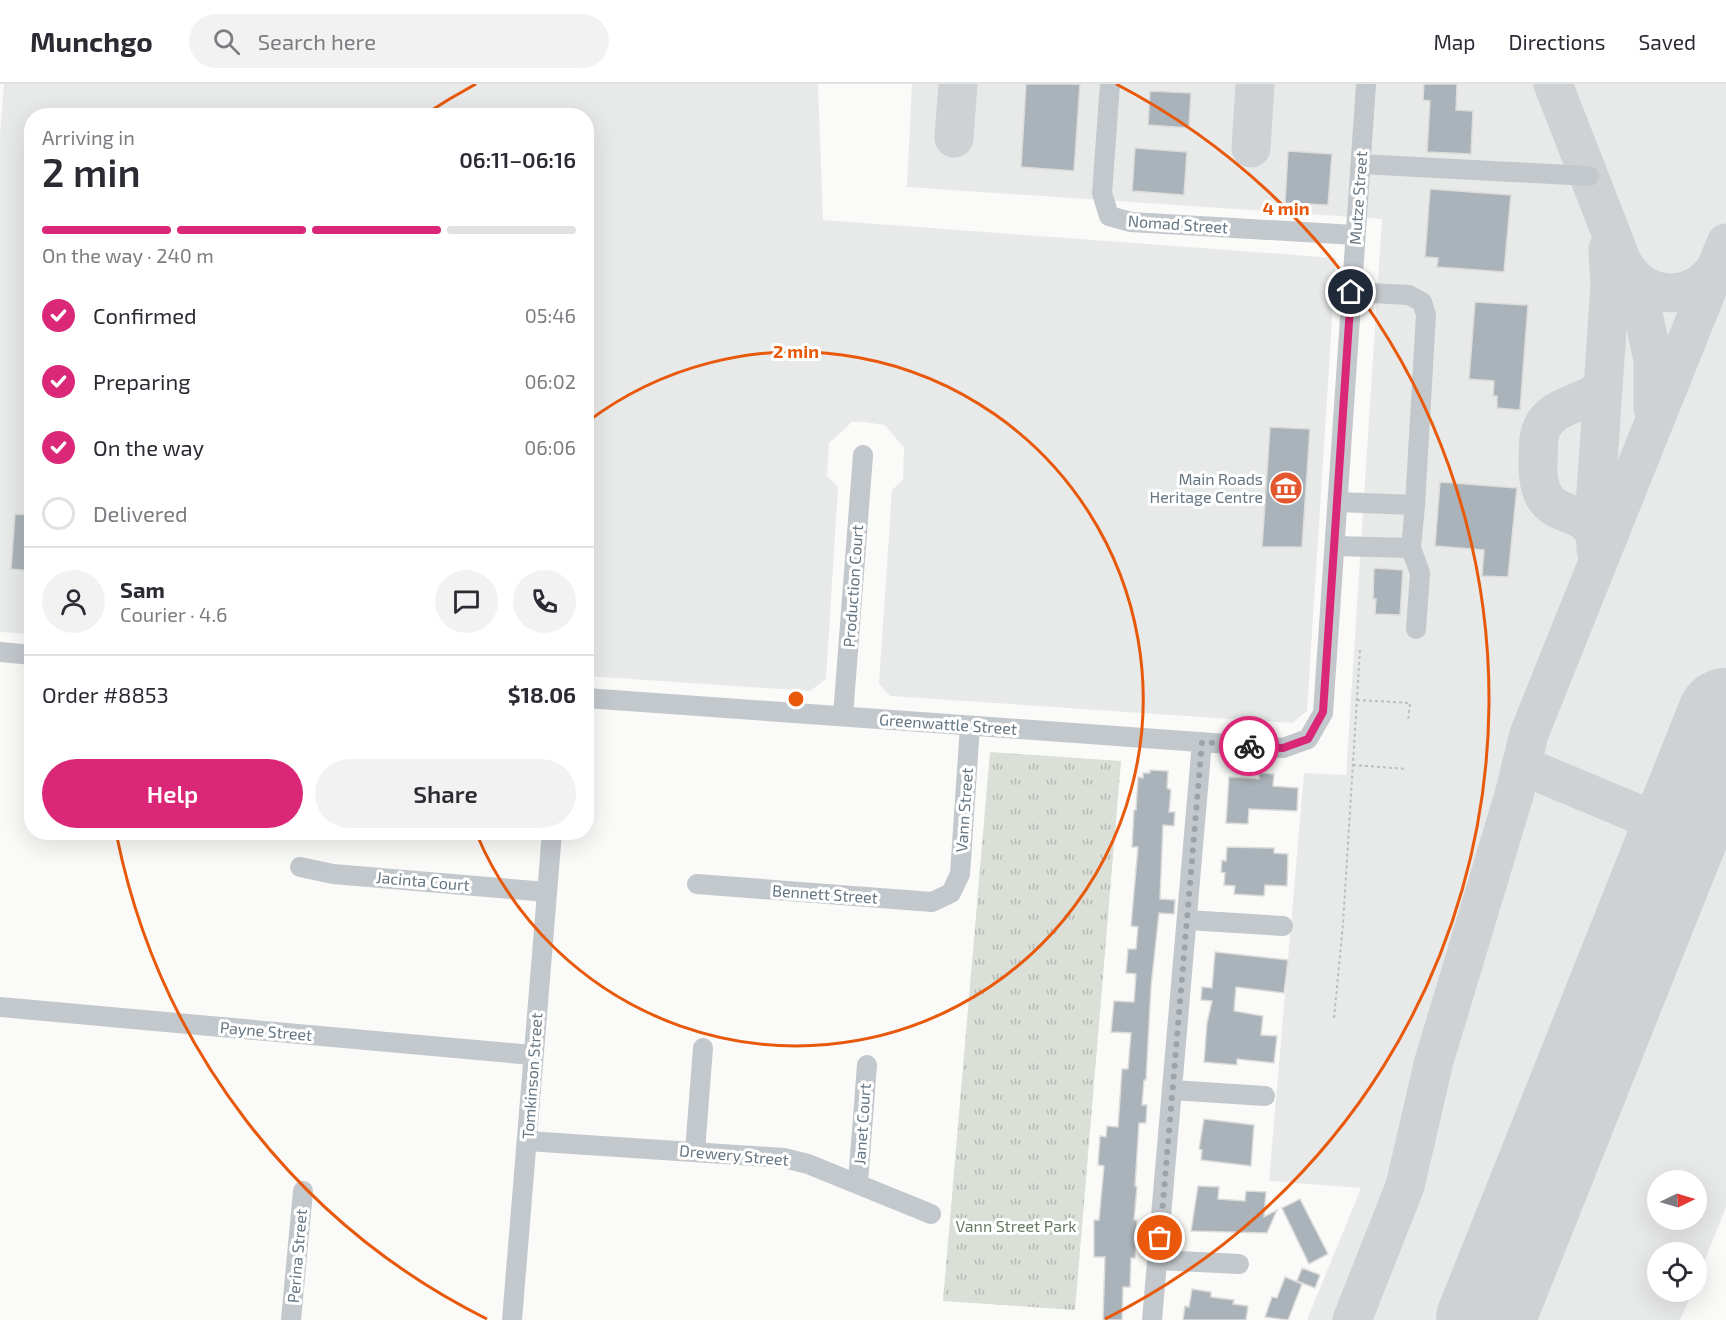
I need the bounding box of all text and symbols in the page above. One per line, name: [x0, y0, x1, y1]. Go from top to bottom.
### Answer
search box: [189, 14, 609, 68]
text: Munchgo: [30, 24, 153, 58]
icon: search: [210, 25, 243, 58]
text: Search here: [258, 28, 376, 54]
text: Map: [1433, 29, 1476, 54]
text: Directions: [1509, 29, 1605, 54]
text: Saved: [1638, 29, 1696, 54]
text: Arriving in: [42, 125, 135, 149]
text: 06:11–06:16: [459, 146, 576, 172]
text: 2 min: [42, 148, 141, 195]
street label: Mutze Street: [1345, 150, 1370, 246]
text: 4 min: [1263, 197, 1310, 219]
street label: Nomad Street: [1127, 211, 1229, 236]
text: On the way · 240 m: [42, 243, 214, 267]
pin: [1325, 266, 1376, 317]
icon: home: [1334, 275, 1367, 308]
icon: check: [42, 299, 75, 332]
text: Confirmed: [93, 302, 197, 328]
text: 05:46: [525, 303, 576, 327]
text: 2 min: [773, 340, 819, 362]
icon: check: [42, 365, 75, 398]
text: Preparing: [93, 368, 191, 394]
text: 06:02: [524, 369, 576, 393]
icon: check: [42, 431, 75, 464]
text: On the way: [93, 434, 204, 460]
text: 06:06: [524, 435, 576, 459]
place label: Main Roads Heritage Centre: [1150, 469, 1263, 506]
museum icon: Main Roads Heritage Centre: [1268, 470, 1304, 506]
text: Delivered: [93, 500, 188, 526]
street label: Production Court: [839, 524, 866, 648]
button: person: [42, 570, 105, 633]
button: chat: [435, 570, 498, 633]
button: phone: [513, 570, 576, 633]
text: Sam: [120, 576, 165, 602]
text: Courier · 4.6: [120, 602, 227, 626]
text: Order #8853: [42, 681, 169, 707]
text: $18.06: [508, 681, 576, 707]
centre of rings: [786, 689, 806, 709]
street label: Greenwattle Street: [878, 709, 1018, 738]
courier: [1219, 716, 1279, 776]
icon: bike: [1233, 730, 1266, 763]
button: Help: [42, 759, 303, 828]
button: Share: [315, 759, 576, 828]
street label: Vann Street: [951, 767, 976, 853]
street label: Jacinta Court: [376, 867, 470, 894]
street label: Bennett Street: [772, 880, 879, 907]
street label: Tomkinson Street: [518, 1012, 545, 1140]
street label: Payne Street: [219, 1017, 313, 1044]
street label: Janet Court: [849, 1083, 874, 1165]
street label: Drewery Street: [679, 1140, 790, 1169]
north arrow: [1647, 1170, 1707, 1230]
map controls: [1647, 1170, 1707, 1302]
street label: Perina Street: [283, 1208, 310, 1304]
pin: [1134, 1212, 1185, 1263]
park label: Vann Street Park: [956, 1216, 1077, 1235]
icon: bag: [1143, 1221, 1176, 1254]
button: locate: [1647, 1242, 1707, 1302]

